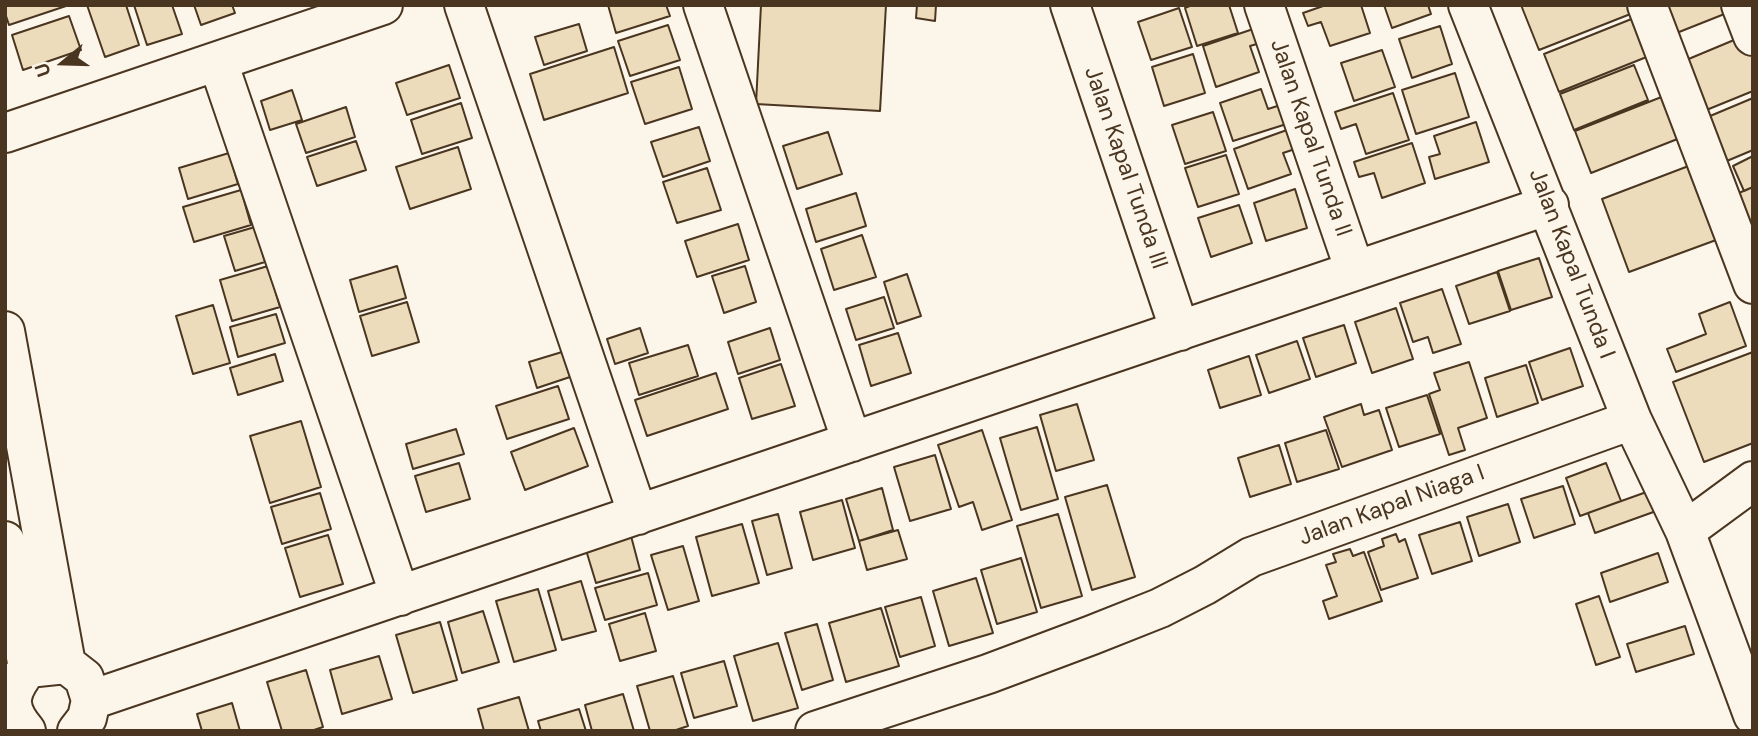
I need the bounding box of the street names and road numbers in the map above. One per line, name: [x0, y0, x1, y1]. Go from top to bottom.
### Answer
street label: Jalan Kapal Tunda II: [1263, 36, 1357, 240]
street label: Jalan Kapal Tunda III: [1077, 63, 1173, 273]
street label: Jalan Kapal Tunda I: [1522, 165, 1620, 363]
street label: Jalan Kapal Niaga I: [1295, 460, 1489, 552]

